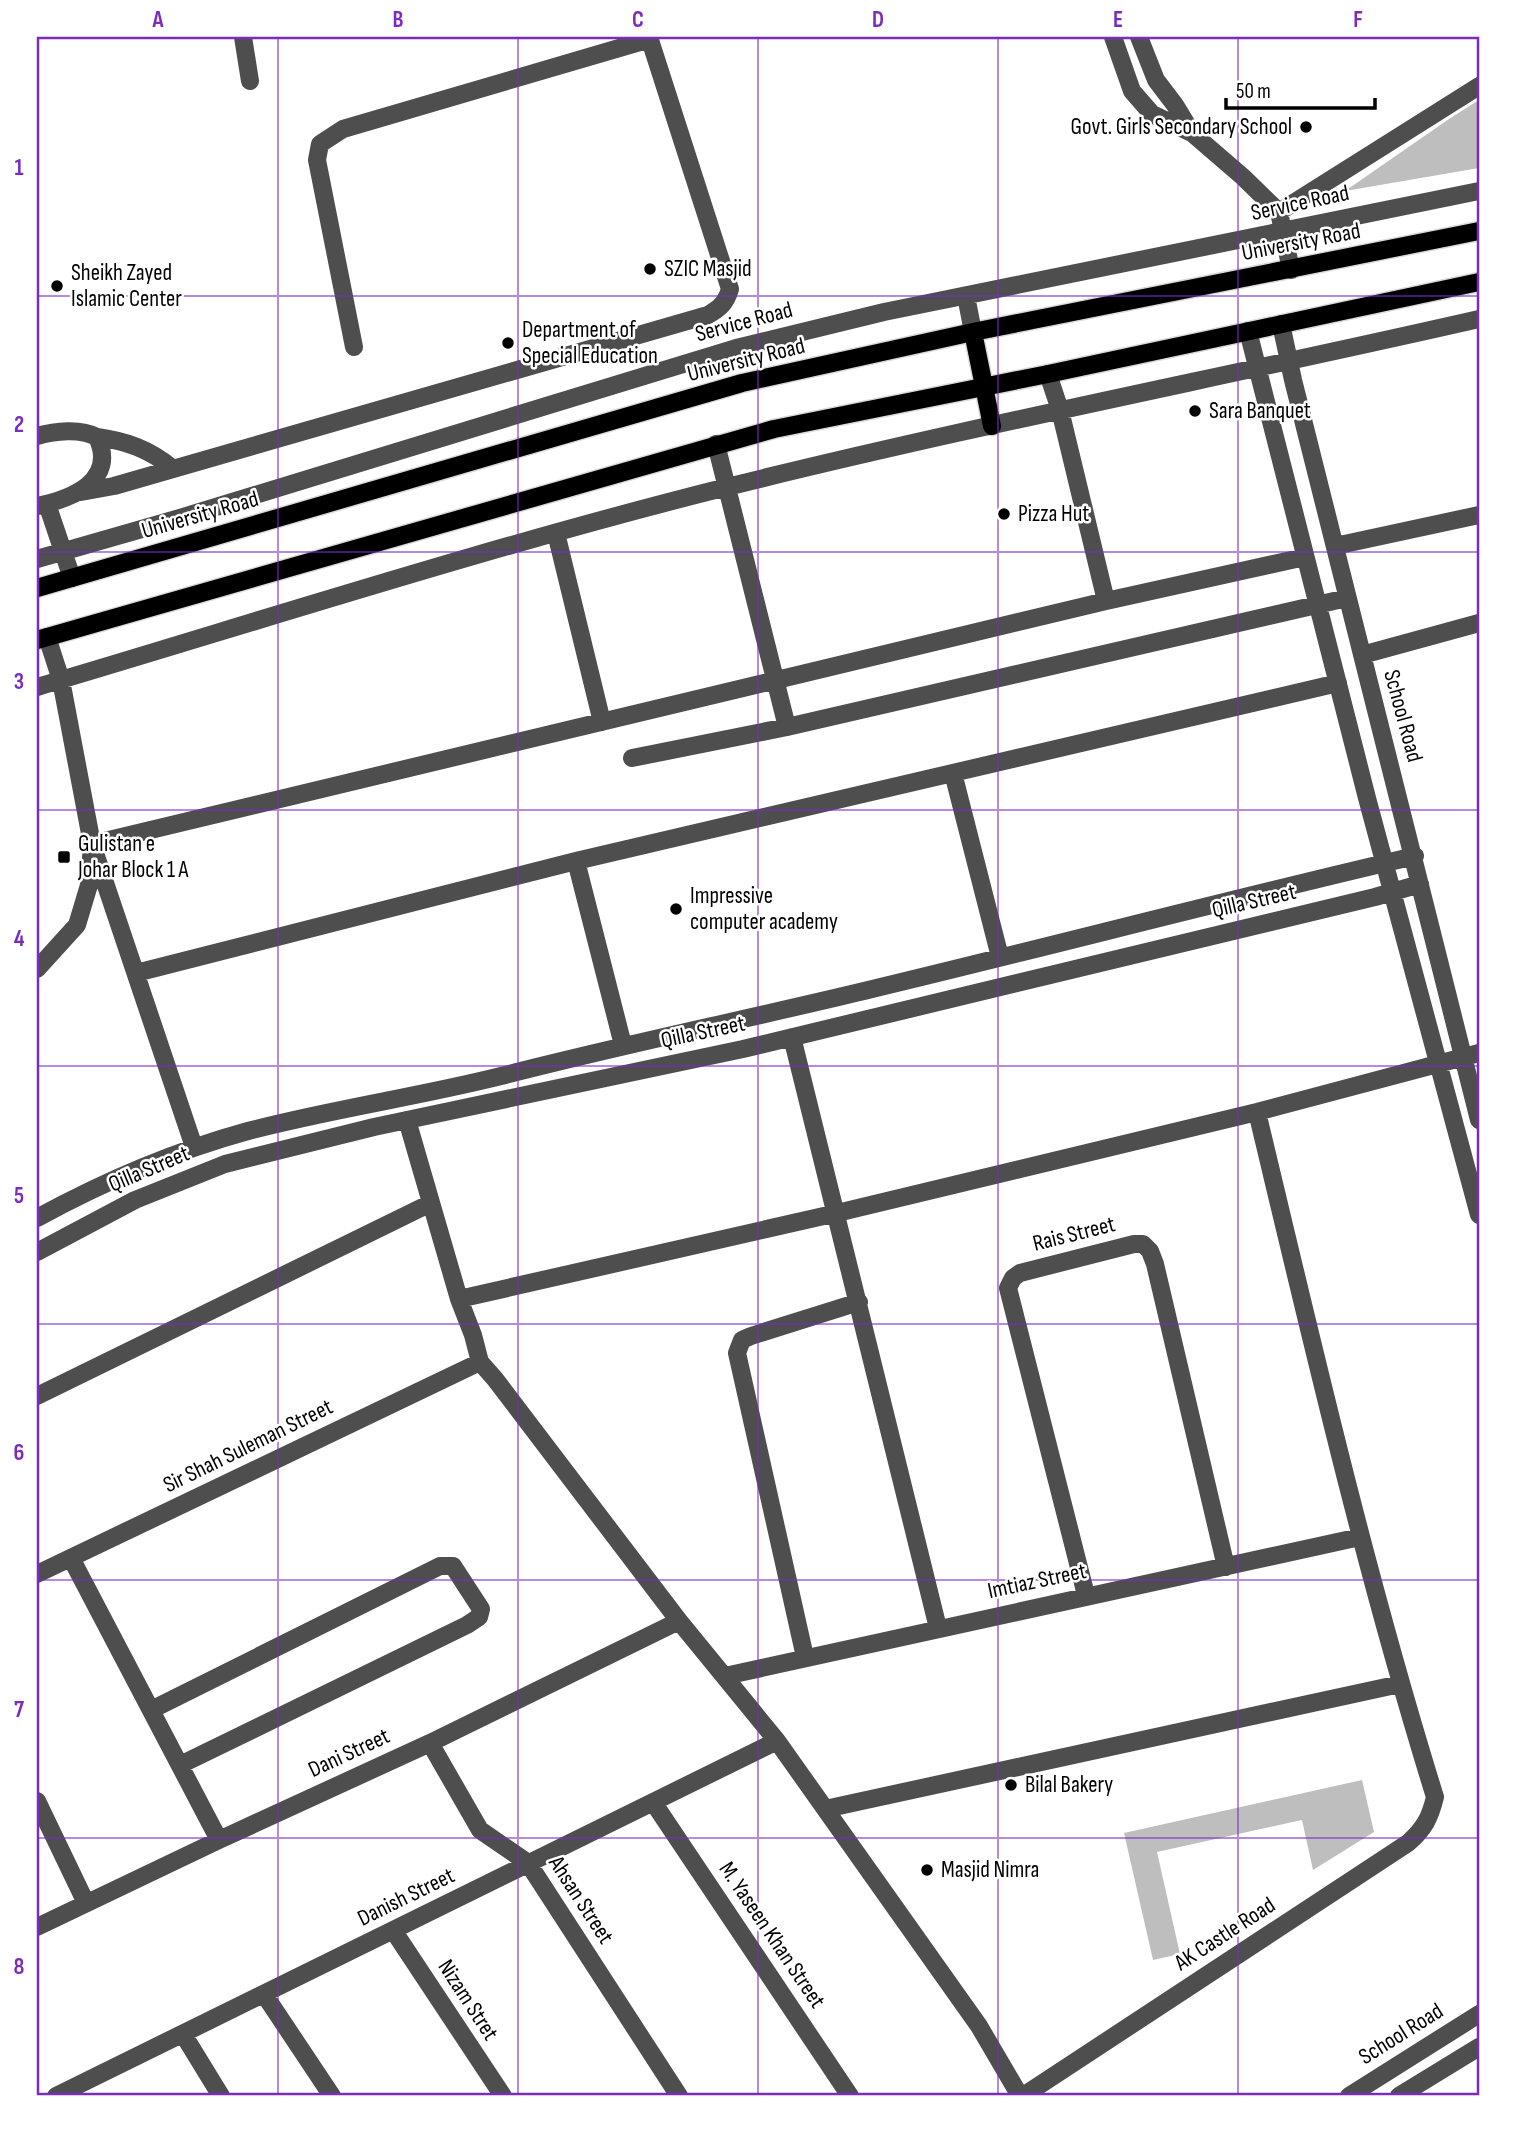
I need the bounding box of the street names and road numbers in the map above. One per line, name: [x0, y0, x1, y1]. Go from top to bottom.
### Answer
street label: Service Road: [1248, 179, 1352, 227]
street label: University Road: [1239, 217, 1363, 267]
street label: Service Road: [692, 296, 796, 348]
street label: University Road: [684, 332, 808, 388]
street label: University Road: [138, 485, 262, 545]
street label: School Road: [1377, 667, 1429, 765]
street label: Qilla Street: [1209, 878, 1299, 924]
street label: Qilla Street: [658, 1009, 748, 1055]
street label: Qilla Street: [104, 1139, 194, 1199]
street label: Rais Street: [1030, 1210, 1118, 1258]
street label: Sir Shah Suleman Street: [159, 1393, 337, 1499]
street label: Imtiaz Street: [985, 1557, 1089, 1605]
street label: Dani Street: [304, 1722, 394, 1784]
street label: Ahsan Street: [542, 1850, 620, 1949]
street label: M. Yaseen Khan Street: [713, 1856, 831, 2014]
street label: Danish Street: [353, 1862, 459, 1932]
street label: AK Castle Road: [1169, 1891, 1281, 1977]
street label: Nizam Stret: [432, 1954, 504, 2046]
street label: School Road: [1354, 1997, 1448, 2071]

